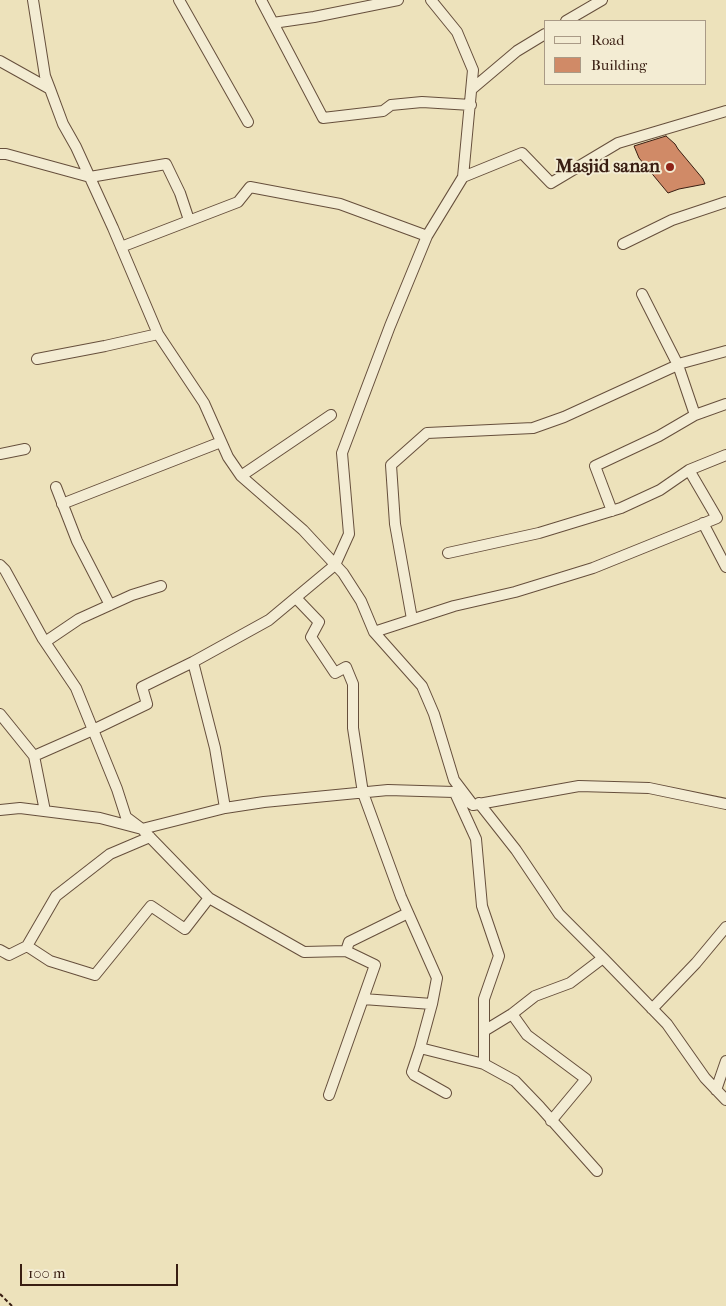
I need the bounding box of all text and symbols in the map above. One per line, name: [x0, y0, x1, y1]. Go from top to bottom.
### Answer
legend: [544, 20, 706, 85]
text: Road: [591, 31, 624, 49]
text: Building: [591, 56, 647, 74]
place label: Masjid sanan: [555, 156, 660, 178]
marker: Masjid sanan: [664, 161, 676, 173]
scale bar: [22, 1254, 180, 1286]
text: 100 m: [28, 1264, 66, 1282]

